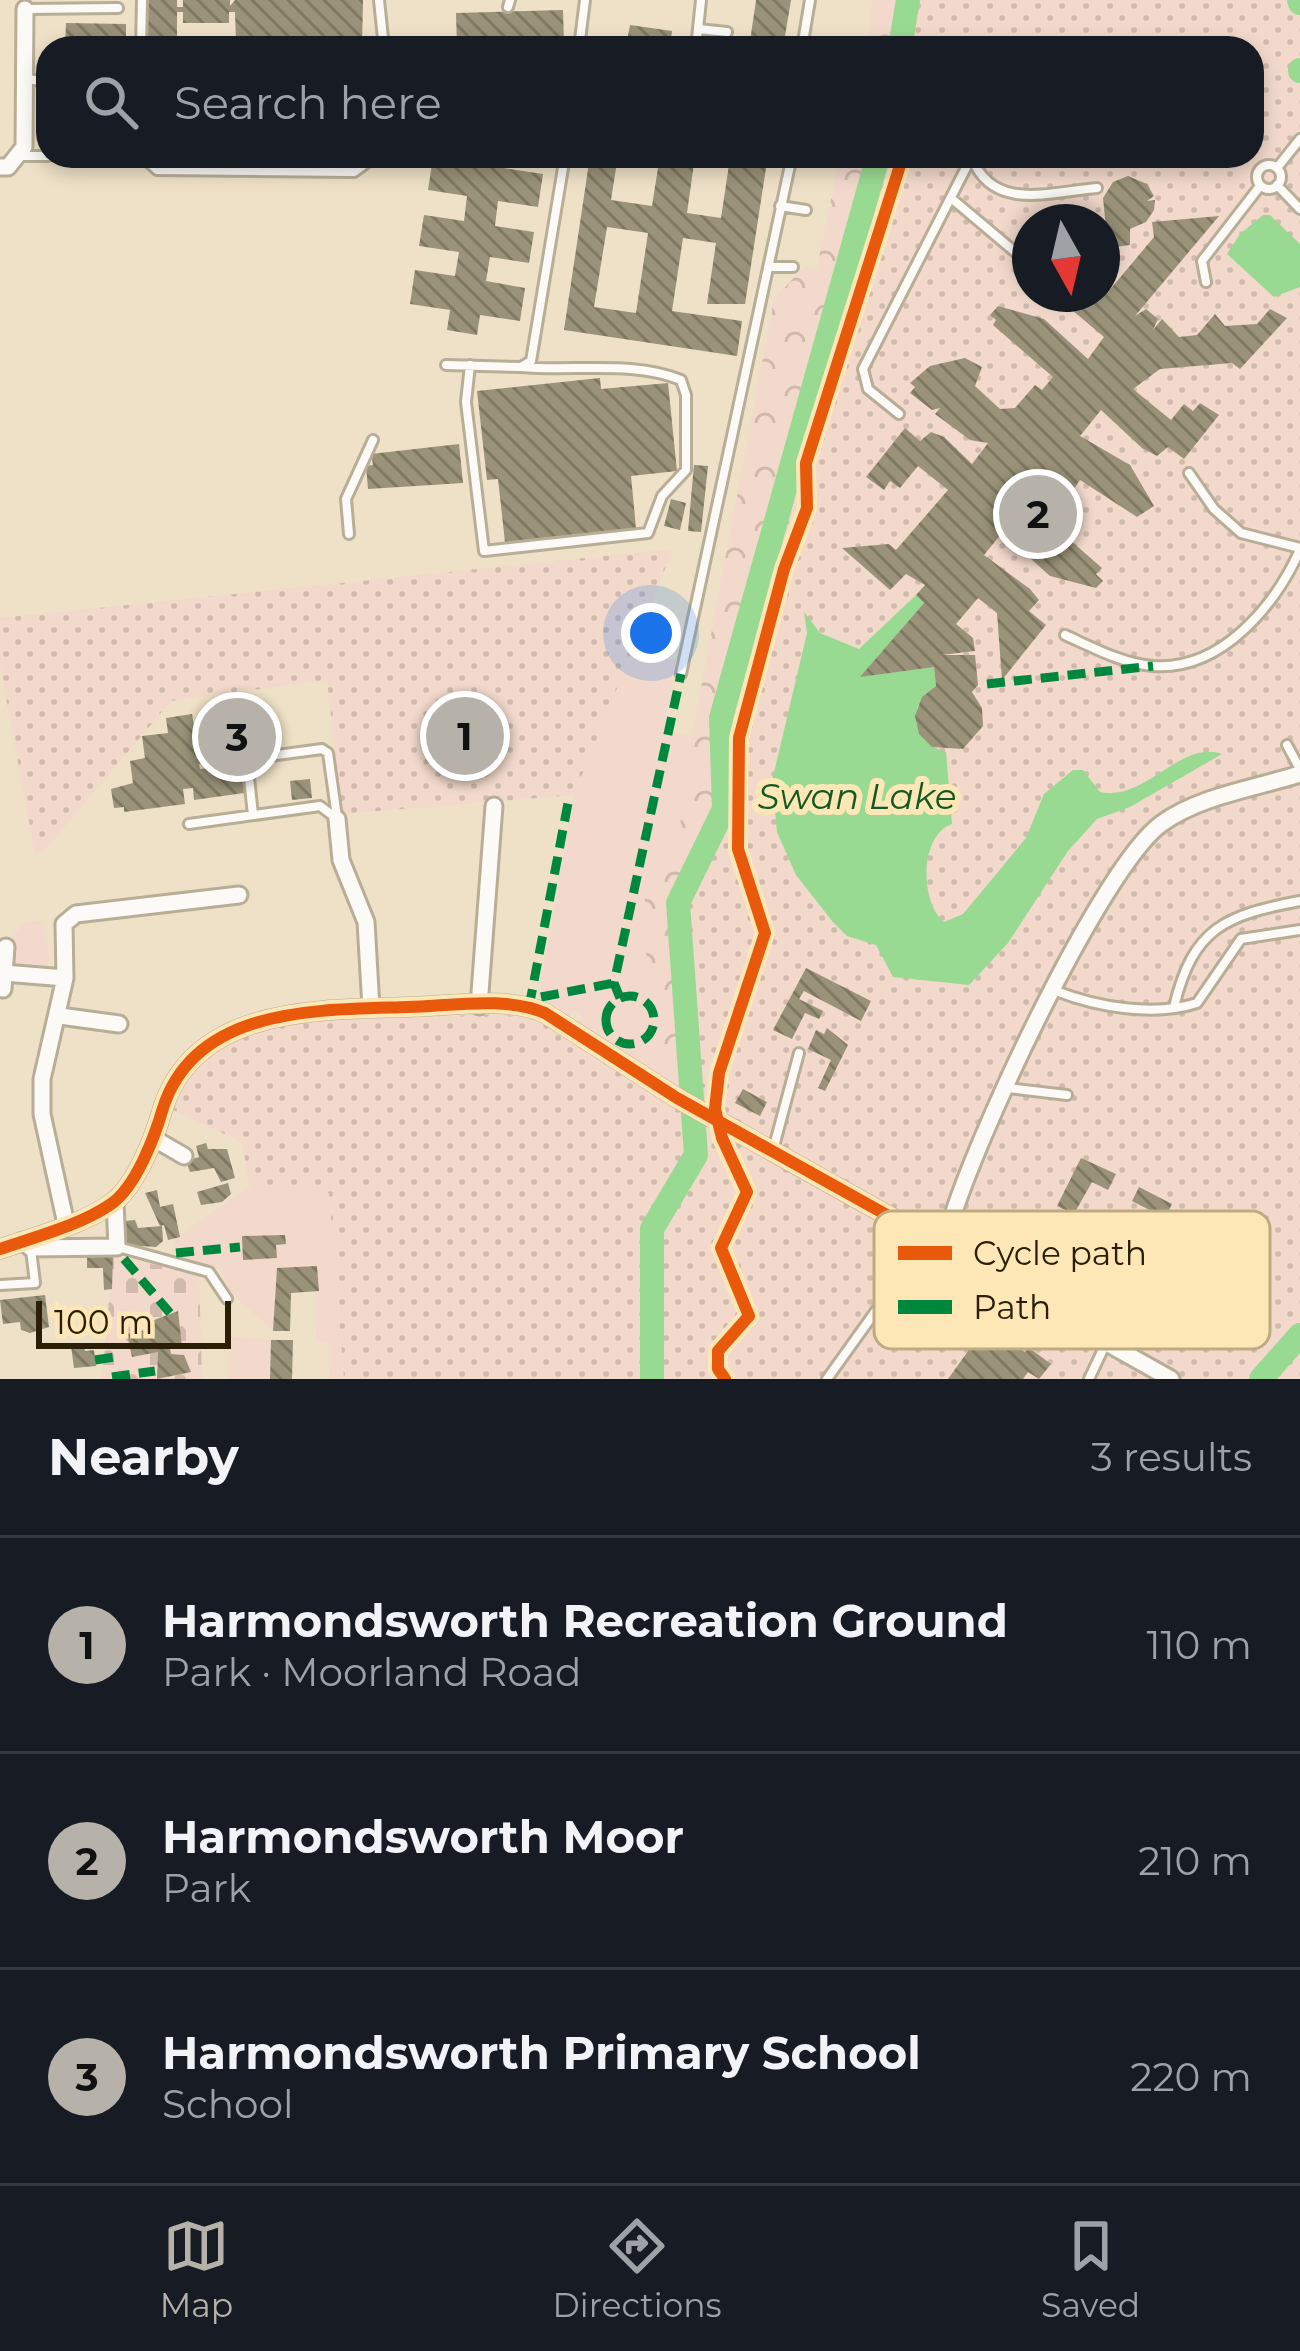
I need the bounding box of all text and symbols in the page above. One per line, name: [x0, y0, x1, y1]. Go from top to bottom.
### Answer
search box: [36, 36, 1264, 168]
icon: search: [78, 69, 144, 135]
text: Search here: [174, 75, 442, 130]
north arrow: [1012, 204, 1120, 312]
pin: 2: [999, 469, 1077, 559]
your location: [621, 603, 681, 663]
pin: 1: [426, 691, 504, 781]
pin: 3: [198, 692, 276, 782]
water label: Swan Lake: [758, 774, 956, 818]
legend: [874, 1211, 1270, 1349]
text: Cycle path: [973, 1233, 1147, 1273]
text: Path: [973, 1287, 1051, 1327]
scale bar: [36, 1295, 231, 1348]
text: 100 m: [54, 1302, 153, 1342]
text: Nearby: [48, 1426, 239, 1488]
text: 3 results: [1091, 1433, 1252, 1481]
text: Harmondsworth Recreation Ground: [162, 1593, 1008, 1648]
text: 1: [79, 1621, 95, 1669]
text: 110 m: [1146, 1621, 1252, 1669]
text: Park · Moorland Road: [162, 1648, 581, 1696]
text: Harmondsworth Moor: [162, 1809, 684, 1864]
text: 2: [75, 1837, 99, 1885]
text: 210 m: [1138, 1837, 1252, 1885]
text: Park: [162, 1864, 251, 1912]
text: Harmondsworth Primary School: [162, 2025, 921, 2080]
text: 3: [75, 2053, 99, 2101]
text: 220 m: [1130, 2053, 1252, 2101]
text: School: [162, 2080, 293, 2128]
tab: Map: [160, 2213, 233, 2325]
tab: Directions: [553, 2213, 722, 2325]
tab: Saved: [1041, 2213, 1140, 2325]

